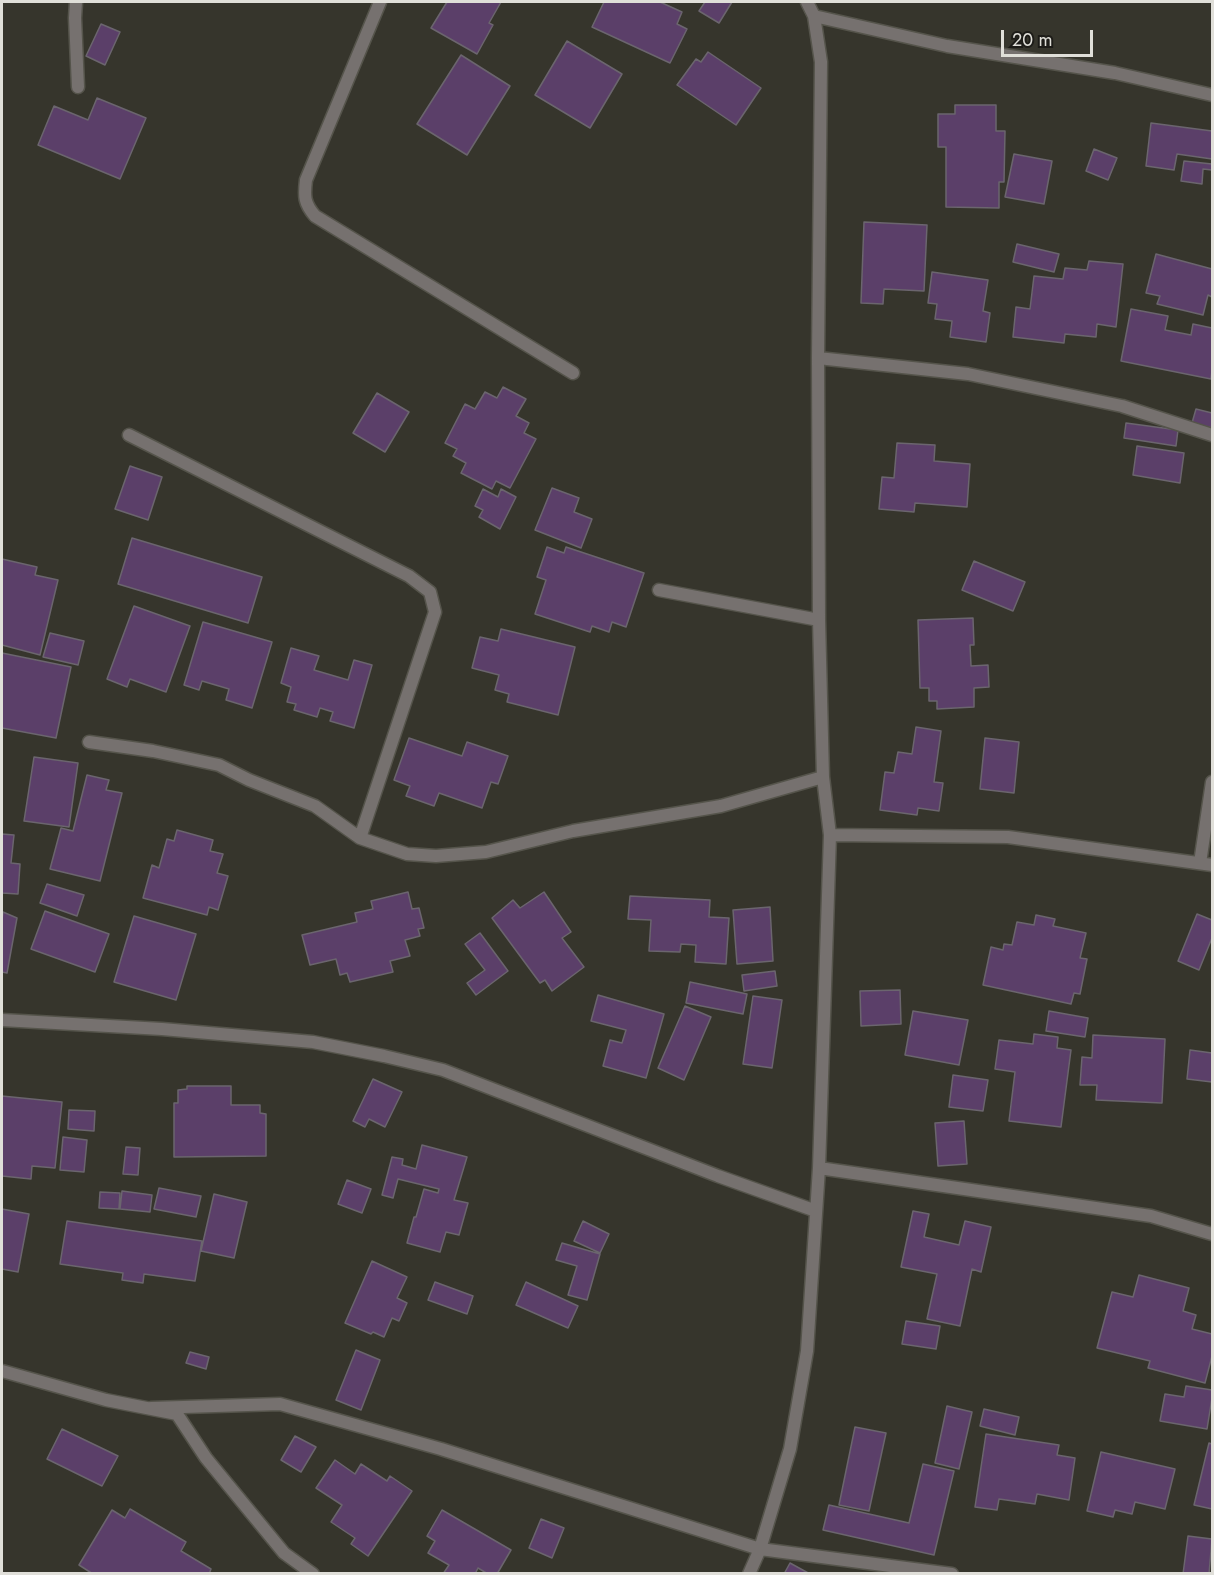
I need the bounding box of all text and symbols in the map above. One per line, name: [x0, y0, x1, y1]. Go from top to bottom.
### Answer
scale bar: [1004, 18, 1096, 56]
text: 20 m: [1012, 27, 1052, 53]

